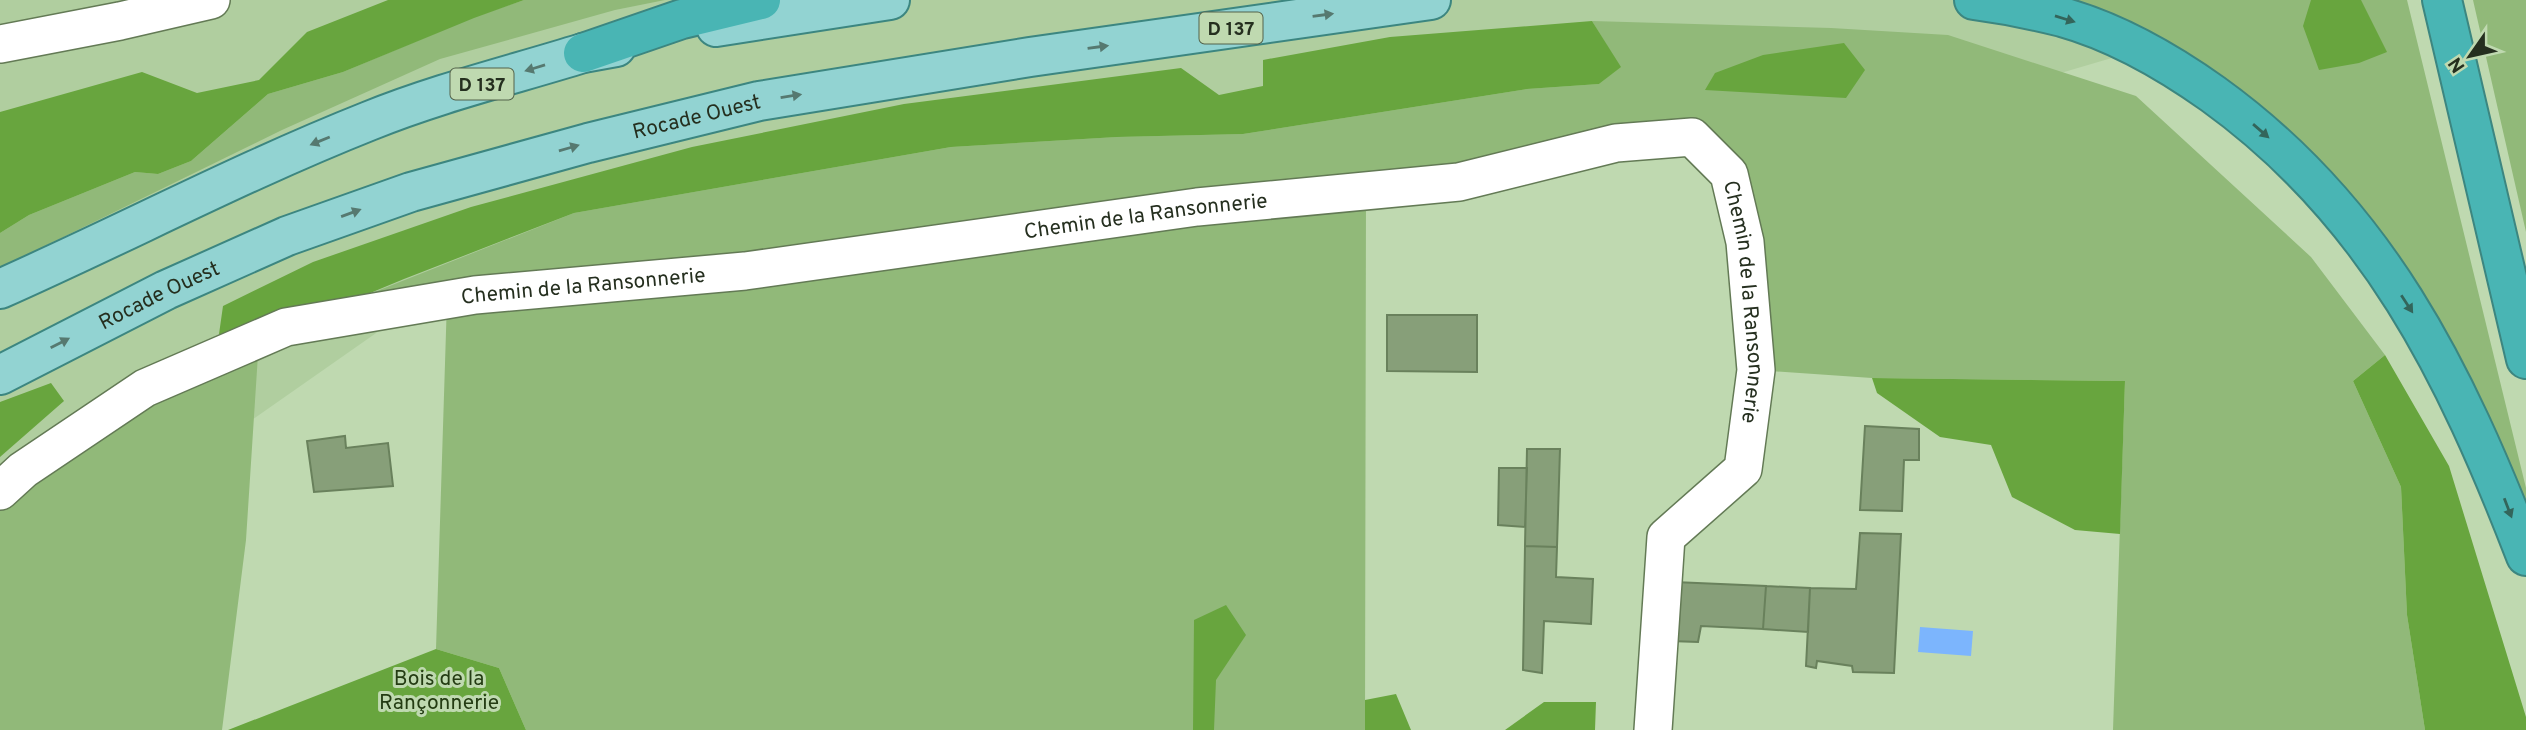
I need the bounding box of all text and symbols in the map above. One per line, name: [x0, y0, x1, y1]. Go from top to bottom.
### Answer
one-way arrow: [1312, 10, 1334, 21]
road number: D 137: [1200, 12, 1262, 44]
one-way arrow: [2054, 14, 2075, 24]
north arrow: [2435, 21, 2505, 91]
one-way arrow: [1087, 42, 1109, 53]
text: N: [2444, 52, 2471, 77]
one-way arrow: [524, 63, 545, 73]
road number: D 137: [450, 68, 514, 100]
street label: Rocade Ouest: [630, 89, 764, 147]
one-way arrow: [780, 90, 802, 101]
one-way arrow: [2252, 123, 2270, 139]
one-way arrow: [309, 136, 330, 147]
one-way arrow: [558, 142, 580, 153]
street label: Chemin de la Ransonnerie: [1716, 178, 1768, 425]
street label: Chemin de la Ransonnerie: [1022, 188, 1269, 246]
one-way arrow: [341, 208, 362, 219]
street label: Rocade Ouest: [95, 256, 224, 337]
street label: Chemin de la Ransonnerie: [459, 263, 707, 312]
one-way arrow: [2401, 294, 2414, 314]
one-way arrow: [50, 338, 70, 349]
one-way arrow: [2502, 497, 2513, 518]
park label: Bois de la Rançonnerie: [379, 666, 499, 717]

